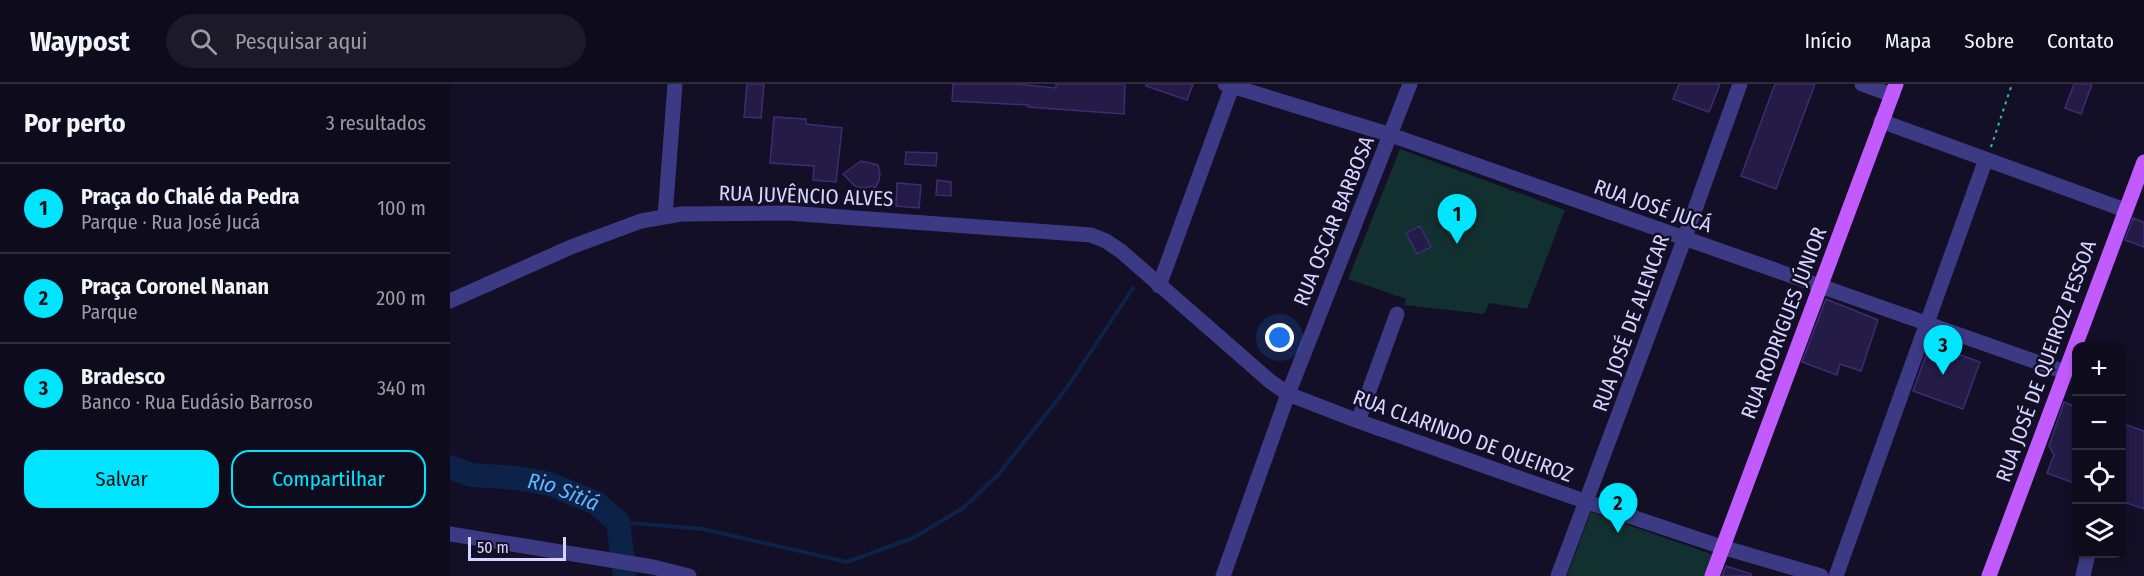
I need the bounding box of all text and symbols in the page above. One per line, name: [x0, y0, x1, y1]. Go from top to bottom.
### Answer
search box: [166, 14, 586, 68]
text: Waypost: [30, 25, 130, 58]
icon: search: [187, 25, 220, 58]
text: Pesquisar aqui: [235, 28, 367, 55]
text: Início: [1805, 28, 1852, 54]
text: Mapa: [1885, 28, 1931, 54]
text: Sobre: [1964, 28, 2014, 54]
text: Contato: [2047, 28, 2114, 54]
text: Por perto: [24, 108, 126, 139]
text: 3 resultados: [326, 111, 426, 135]
street label: RUA OSCAR BARBOSA: [1288, 132, 1380, 310]
street label: RUA JOSÉ JUCÁ: [1590, 174, 1716, 238]
street label: RUA JUVÊNCIO ALVES: [718, 180, 894, 212]
text: Praça do Chalé da Pedra: [81, 183, 300, 210]
pin: 1: [1438, 194, 1476, 244]
text: 1: [39, 196, 48, 220]
text: 100 m: [377, 196, 426, 220]
text: Parque · Rua José Jucá: [81, 210, 260, 234]
street label: RUA RODRIGUES JÚNIOR: [1735, 223, 1833, 423]
street label: RUA JOSÉ DE ALENCAR: [1587, 230, 1675, 415]
street label: RUA JOSÉ DE QUEIROZ PESSOA: [1990, 237, 2102, 485]
text: Praça Coronel Nanan: [81, 273, 269, 300]
text: 2: [39, 286, 48, 310]
text: 200 m: [376, 286, 426, 310]
text: Parque: [81, 300, 138, 324]
your location: [1265, 323, 1294, 352]
pin: 3: [1924, 326, 1962, 375]
map controls: [2072, 342, 2126, 558]
button: +: [2072, 342, 2126, 396]
text: Bradesco: [81, 363, 165, 390]
text: 3: [39, 376, 48, 400]
text: 340 m: [377, 376, 426, 400]
street label: RUA CLARINDO DE QUEIROZ: [1349, 384, 1577, 488]
text: Banco · Rua Eudásio Barroso: [81, 390, 313, 414]
button: −: [2072, 396, 2126, 450]
button: Salvar: [24, 450, 219, 508]
button: Compartilhar: [231, 450, 426, 508]
button: locate: [2072, 450, 2126, 504]
water label: Rio Sitiá: [526, 467, 603, 517]
pin: 2: [1598, 484, 1638, 533]
button: layers: [2072, 504, 2126, 558]
scale bar: [468, 534, 566, 562]
text: 50 m: [477, 538, 509, 557]

